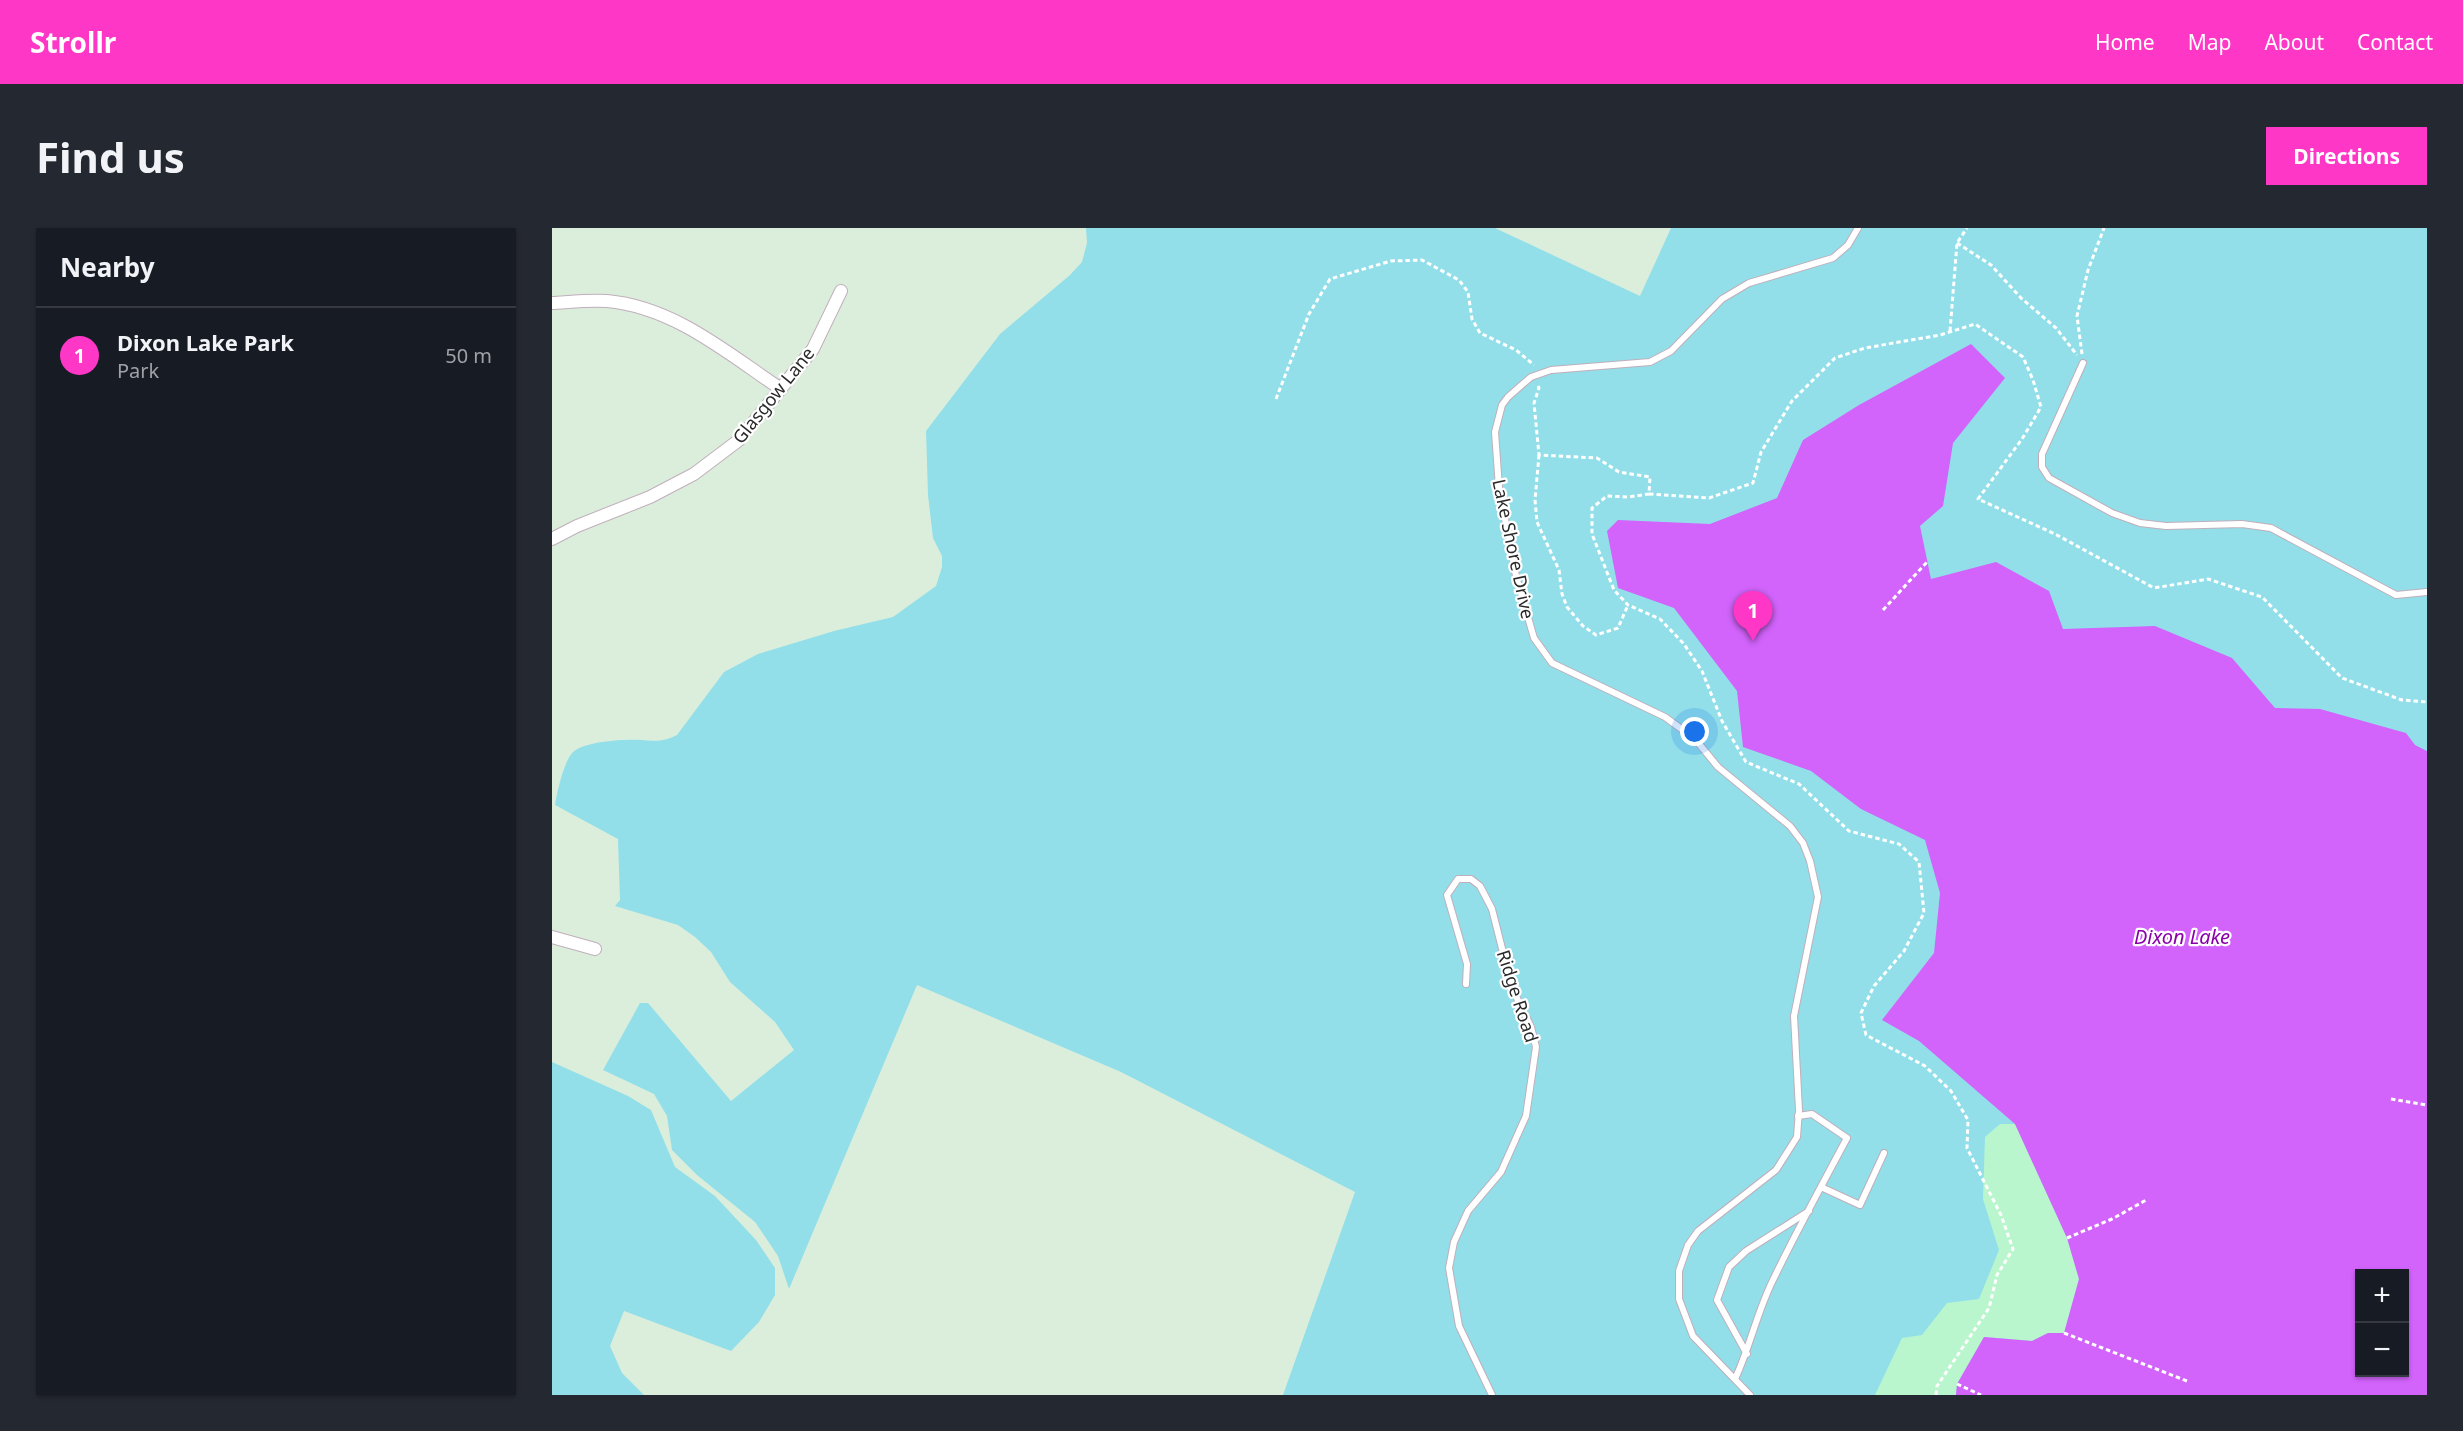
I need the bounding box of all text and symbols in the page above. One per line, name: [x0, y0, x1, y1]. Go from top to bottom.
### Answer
text: Strollr: [30, 23, 116, 61]
text: Home: [2095, 28, 2155, 56]
text: Map: [2188, 28, 2231, 56]
text: About: [2264, 28, 2324, 56]
text: Contact: [2357, 28, 2433, 56]
button: Directions: [2266, 127, 2427, 185]
text: Find us: [36, 128, 185, 185]
text: Nearby: [60, 249, 155, 285]
text: Dixon Lake Park: [117, 327, 294, 357]
text: 1: [74, 342, 85, 369]
text: 50 m: [445, 342, 492, 369]
street label: Glasgow Lane: [727, 342, 819, 448]
text: Park: [117, 357, 159, 384]
street label: Lake Shore Drive: [1487, 477, 1541, 621]
pin: 1: [1734, 592, 1772, 641]
your location: [1680, 717, 1709, 746]
water label: Dixon Lake: [2134, 923, 2230, 950]
street label: Ridge Road: [1492, 947, 1544, 1045]
map controls: [2355, 1269, 2409, 1377]
button: +: [2355, 1269, 2409, 1323]
button: −: [2355, 1323, 2409, 1377]

